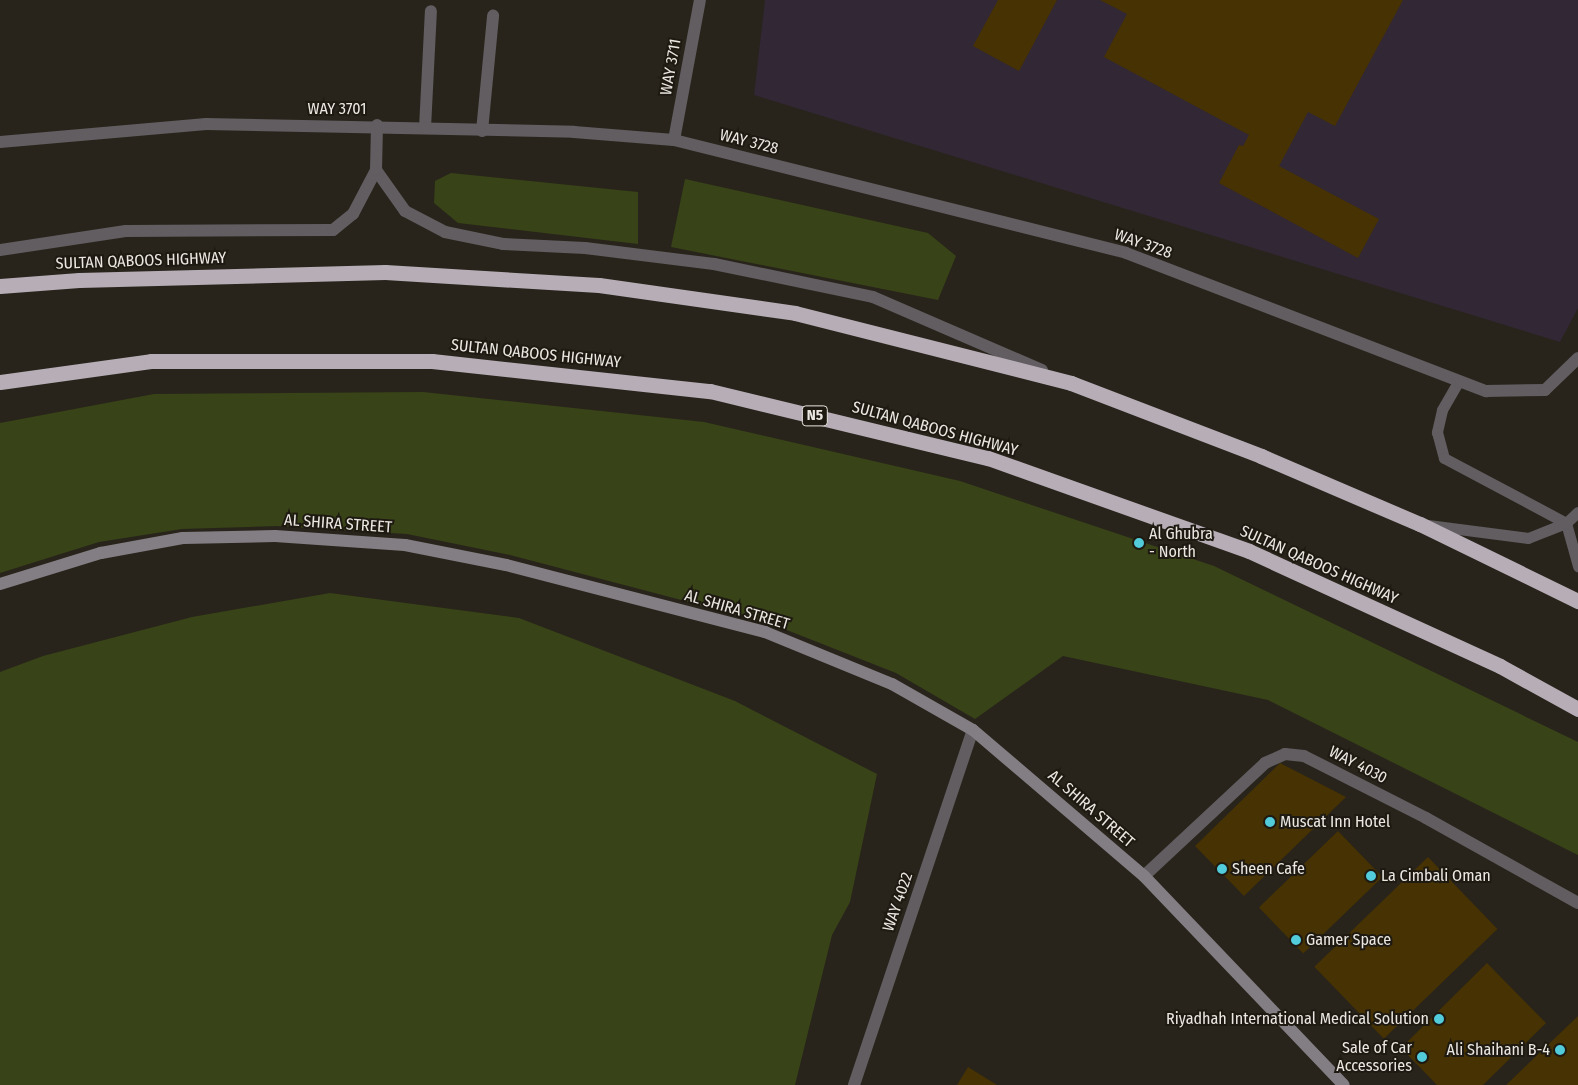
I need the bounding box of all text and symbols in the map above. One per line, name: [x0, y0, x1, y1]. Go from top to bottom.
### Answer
street label: WAY 3711: [657, 37, 685, 97]
street label: WAY 3701: [308, 99, 366, 119]
street label: WAY 3728: [718, 125, 780, 159]
street label: WAY 3728: [1112, 225, 1174, 263]
street label: SULTAN QABOOS HIGHWAY: [55, 248, 227, 274]
street label: SULTAN QABOOS HIGHWAY: [450, 336, 622, 372]
street label: SULTAN QABOOS HIGHWAY: [850, 398, 1020, 460]
road number: N5: [801, 404, 829, 428]
street label: AL SHIRA STREET: [283, 511, 393, 537]
street label: SULTAN QABOOS HIGHWAY: [1237, 521, 1401, 609]
place label: Al Ghubra - North: [1149, 524, 1213, 562]
marker: Al Ghubra - North: [1133, 537, 1145, 549]
street label: AL SHIRA STREET: [682, 586, 792, 634]
street label: WAY 4030: [1326, 742, 1390, 788]
street label: AL SHIRA STREET: [1044, 766, 1138, 852]
place label: Muscat Inn Hotel: [1280, 812, 1390, 832]
marker: Muscat Inn Hotel: [1264, 816, 1276, 828]
place label: Sheen Cafe: [1232, 859, 1305, 879]
marker: Sheen Cafe: [1216, 863, 1228, 875]
place label: La Cimbali Oman: [1381, 866, 1491, 886]
street label: WAY 4022: [879, 870, 917, 934]
marker: La Cimbali Oman: [1365, 870, 1377, 882]
place label: Gamer Space: [1306, 930, 1391, 950]
marker: Gamer Space: [1290, 934, 1302, 946]
place label: Riyadhah International Medical Solution: [1166, 1009, 1429, 1029]
marker: Riyadhah International Medical Solution: [1433, 1013, 1445, 1025]
place label: Sale of Car Accessories: [1336, 1038, 1412, 1076]
place label: Ali Shaihani B-4: [1447, 1040, 1550, 1060]
marker: Ali Shaihani B-4: [1554, 1044, 1566, 1056]
marker: Sale of Car Accessories: [1416, 1051, 1428, 1063]

